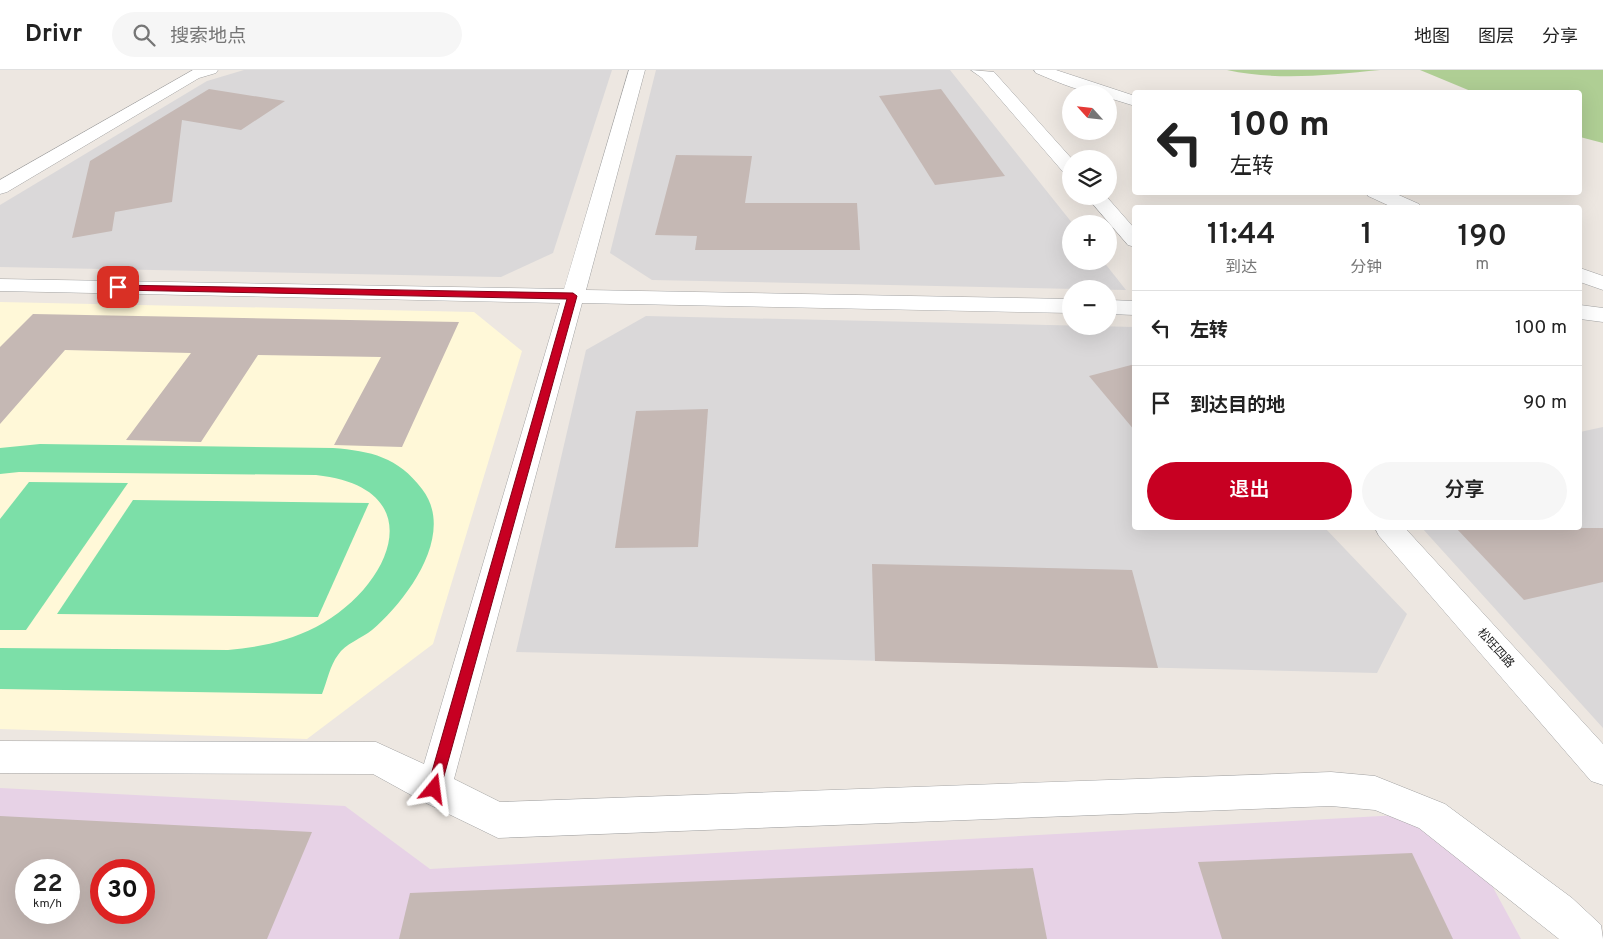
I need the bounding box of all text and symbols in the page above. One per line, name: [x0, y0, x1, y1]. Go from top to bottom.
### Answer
search box: [112, 12, 462, 57]
text: Drivr: [25, 20, 82, 50]
icon: search: [130, 21, 158, 49]
text: 搜索地点: [170, 25, 246, 49]
text: 地图: [1414, 26, 1450, 49]
text: 图层: [1478, 26, 1514, 49]
text: 分享: [1542, 26, 1578, 49]
north arrow: [1062, 85, 1118, 140]
map controls: [1062, 85, 1117, 335]
text: 100 m: [1230, 104, 1330, 148]
icon: left: [1147, 110, 1212, 175]
button: layers: [1062, 150, 1117, 205]
text: 左转: [1230, 154, 1274, 181]
button: +: [1062, 215, 1117, 270]
text: 11:44: [1207, 217, 1276, 254]
text: 1: [1361, 217, 1372, 254]
text: 190: [1457, 219, 1507, 256]
text: m: [1475, 255, 1489, 275]
text: 到达: [1225, 258, 1257, 278]
text: 分钟: [1351, 258, 1383, 278]
pin: [97, 266, 139, 308]
icon: arrive: [104, 273, 132, 301]
button: −: [1062, 280, 1117, 335]
icon: left: [1147, 314, 1175, 342]
text: 100 m: [1515, 316, 1567, 340]
text: 左转: [1190, 319, 1228, 343]
icon: arrive: [1147, 389, 1175, 417]
text: 90 m: [1523, 391, 1567, 415]
text: 到达目的地: [1190, 394, 1285, 418]
button: 退出: [1147, 462, 1352, 520]
button: 分享: [1362, 462, 1567, 520]
street label: 松旺四路: [1473, 625, 1517, 672]
position arrow: [407, 762, 459, 814]
speed limit sign: 30: [90, 859, 155, 924]
text: 22: [32, 869, 63, 901]
text: km/h: [33, 896, 62, 912]

